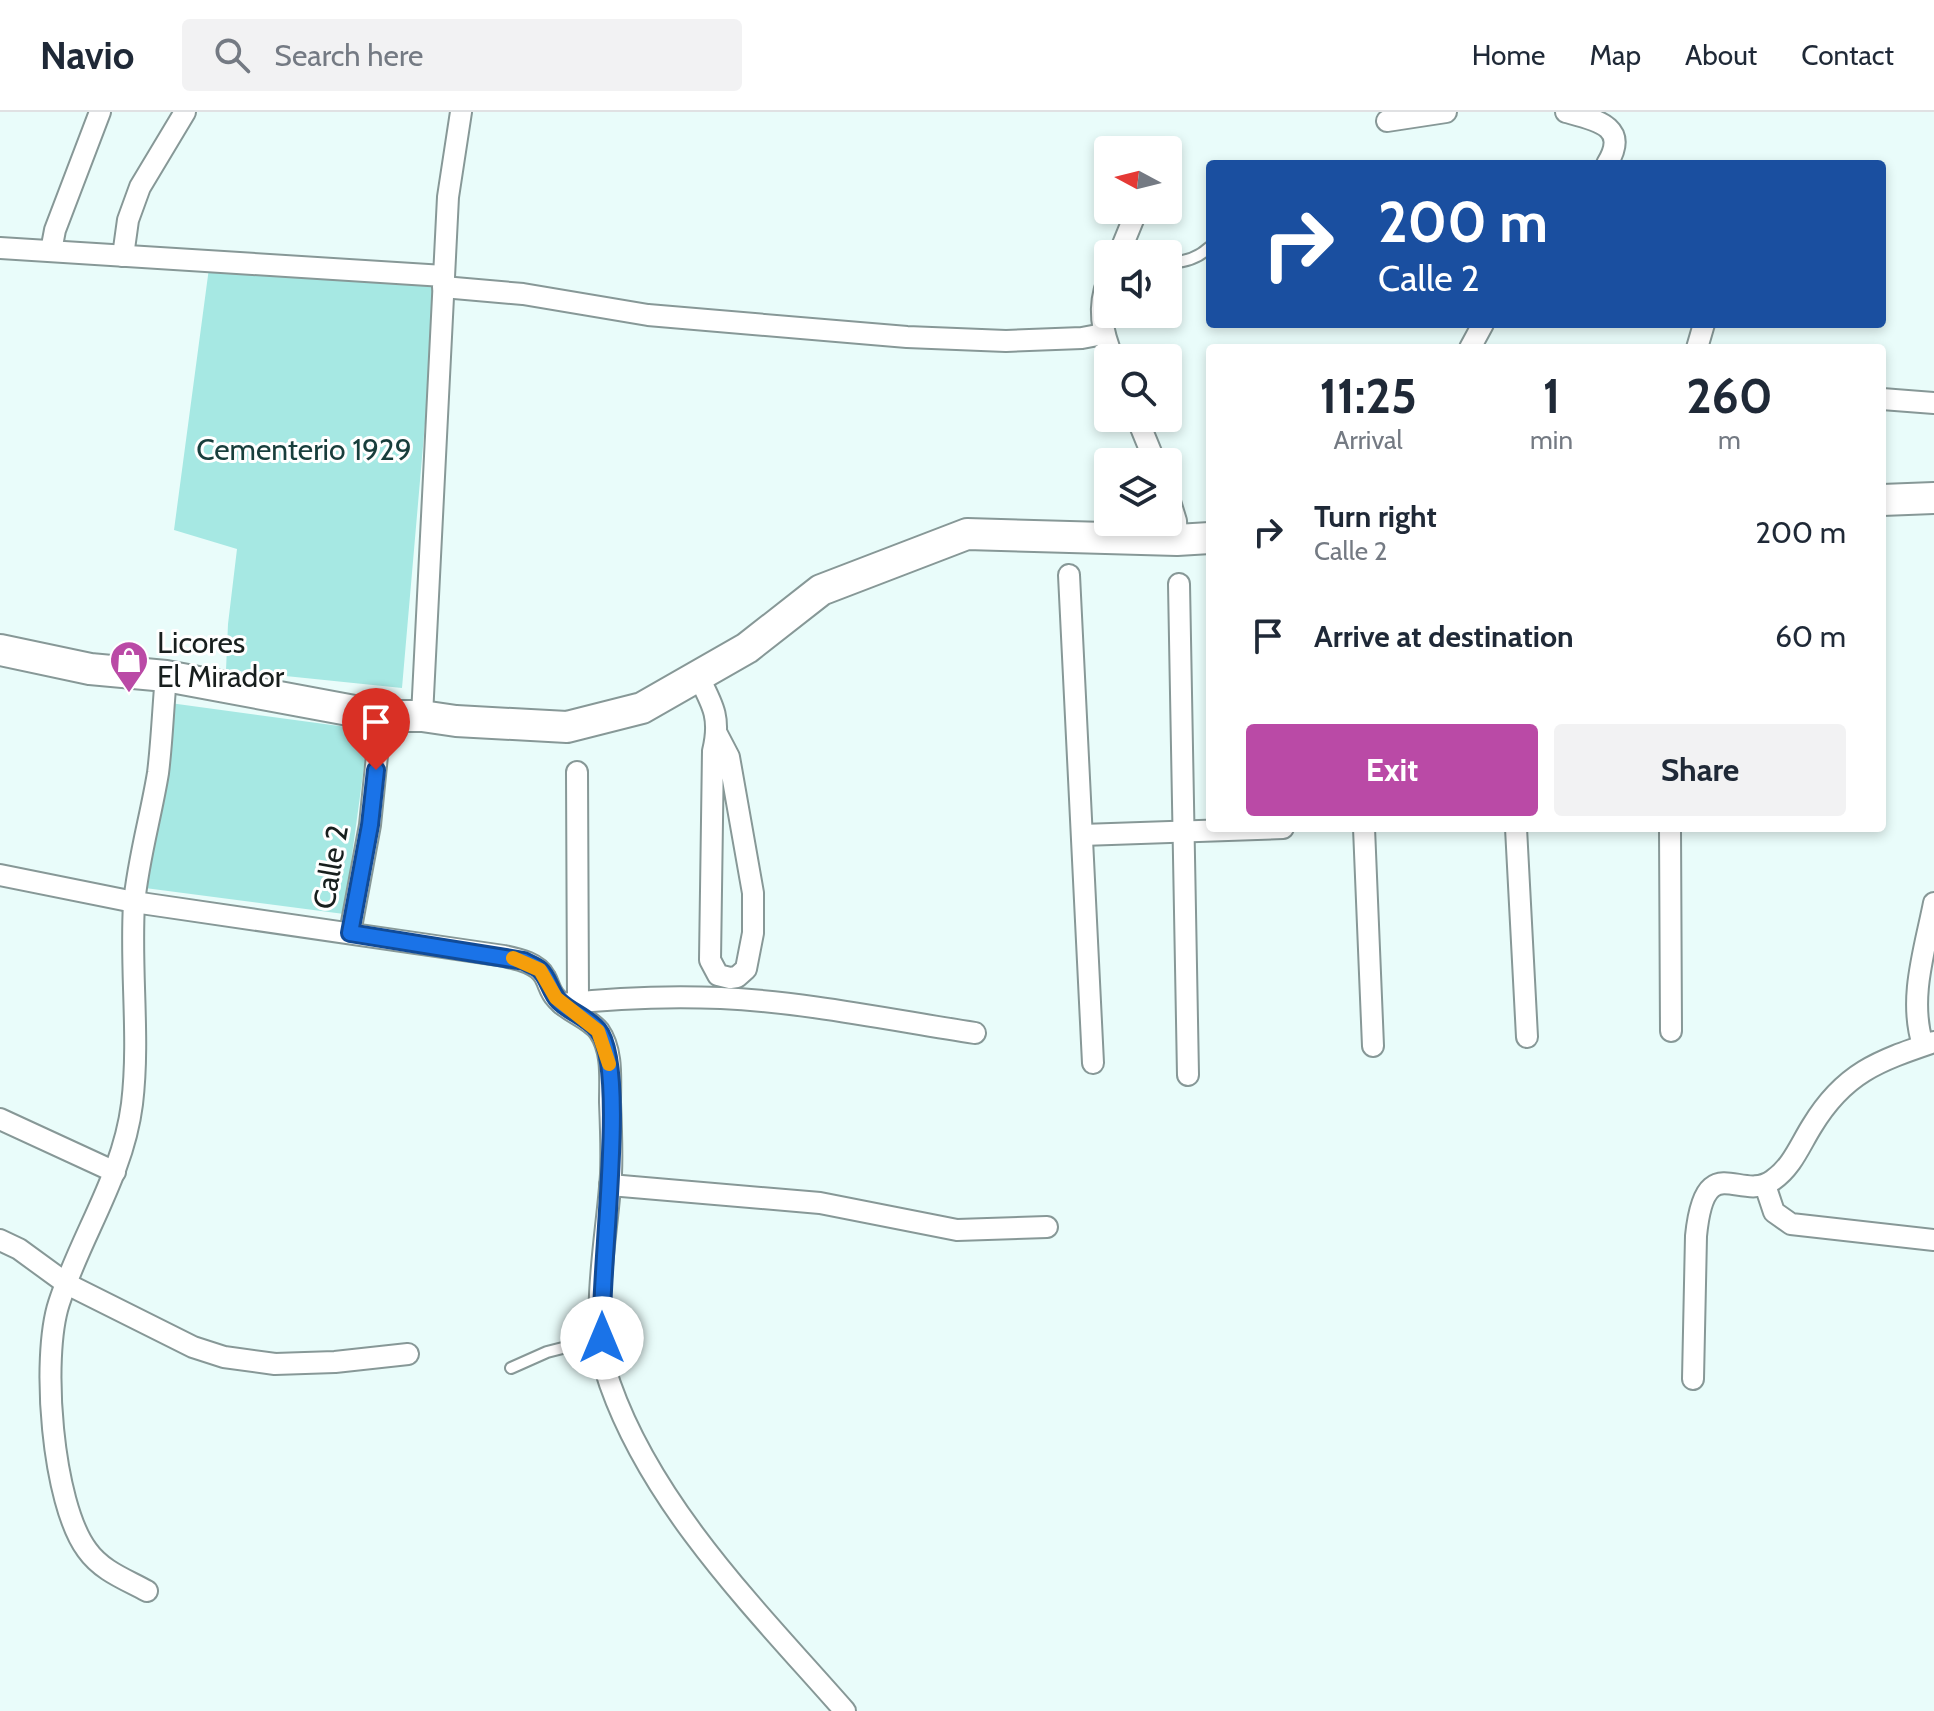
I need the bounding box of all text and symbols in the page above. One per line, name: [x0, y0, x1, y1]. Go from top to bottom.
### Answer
search box: [182, 19, 742, 91]
text: Navio: [40, 32, 134, 79]
icon: search: [210, 33, 254, 77]
text: Search here: [274, 37, 423, 74]
text: Home: [1472, 38, 1545, 72]
text: Map: [1589, 38, 1641, 72]
text: About: [1685, 38, 1757, 72]
text: Contact: [1801, 38, 1894, 72]
north arrow: [1094, 136, 1182, 224]
map controls: [1094, 136, 1182, 536]
text: 200 m: [1378, 188, 1548, 256]
icon: right: [1246, 192, 1350, 296]
button: sound: [1094, 240, 1182, 328]
text: Calle 2: [1378, 256, 1480, 300]
button: search: [1094, 344, 1182, 432]
text: 11:25: [1319, 367, 1417, 425]
text: 1: [1543, 367, 1560, 425]
text: 260: [1686, 367, 1773, 425]
text: Arrival: [1333, 424, 1403, 456]
text: min: [1530, 424, 1573, 456]
text: m: [1718, 424, 1741, 456]
park label: Cementerio 1929: [196, 431, 412, 468]
button: layers: [1094, 448, 1182, 536]
text: Turn right: [1314, 498, 1437, 535]
icon: right: [1246, 510, 1290, 554]
text: 200 m: [1755, 514, 1846, 551]
text: Calle 2: [1314, 535, 1387, 567]
icon: arrive: [1246, 614, 1290, 658]
text: Arrive at destination: [1314, 618, 1574, 655]
text: 60 m: [1775, 618, 1846, 655]
place label: Licores El Mirador: [157, 624, 285, 695]
shop icon: Licores El Mirador: [108, 639, 150, 694]
pin: [342, 688, 410, 770]
icon: arrive: [354, 700, 398, 744]
button: Exit: [1246, 724, 1538, 816]
button: Share: [1554, 724, 1846, 816]
street label: Calle 2: [305, 822, 356, 912]
position arrow: [560, 1296, 644, 1380]

